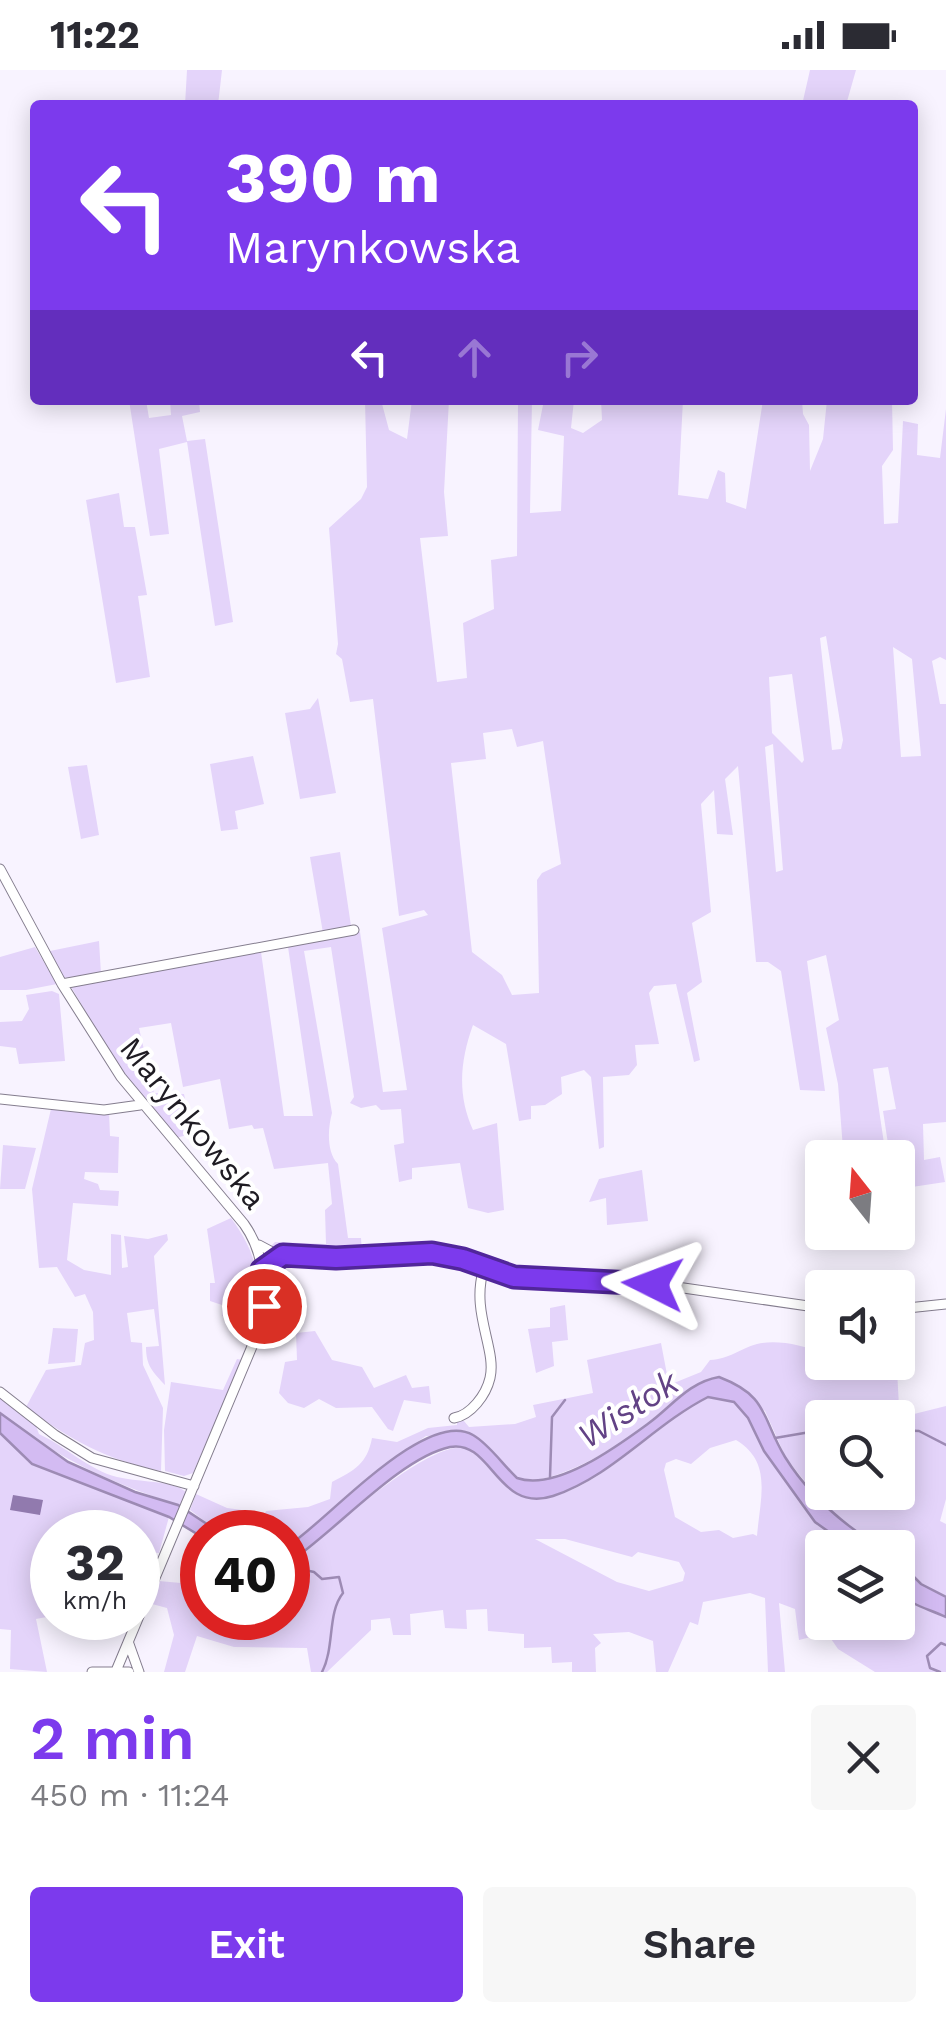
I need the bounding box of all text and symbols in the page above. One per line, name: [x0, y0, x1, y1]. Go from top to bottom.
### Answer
text: 11:22: [50, 13, 140, 57]
text: 390 m: [225, 137, 441, 219]
icon: left: [60, 140, 190, 270]
text: Marynkowska: [225, 221, 520, 274]
icon: left: [342, 330, 397, 385]
icon: ahead: [447, 330, 502, 385]
icon: right: [552, 330, 607, 385]
street label: Marynkowska: [112, 1029, 274, 1217]
north arrow: [805, 1140, 915, 1250]
map controls: [805, 1140, 915, 1640]
position arrow: [601, 1232, 705, 1336]
pin: [222, 1264, 307, 1349]
button: sound: [805, 1270, 915, 1380]
icon: arrive: [237, 1279, 292, 1334]
water label: Wisłok: [570, 1360, 687, 1457]
button: search: [805, 1400, 915, 1510]
speed limit sign: 40: [180, 1510, 310, 1640]
button: layers: [805, 1530, 915, 1640]
text: 32: [65, 1533, 125, 1592]
text: km/h: [63, 1586, 127, 1615]
text: 2 min: [30, 1703, 195, 1774]
button: close: [811, 1705, 916, 1810]
text: 450 m · 11:24: [30, 1776, 230, 1814]
button: Exit: [30, 1887, 463, 2002]
button: Share: [483, 1887, 916, 2002]

